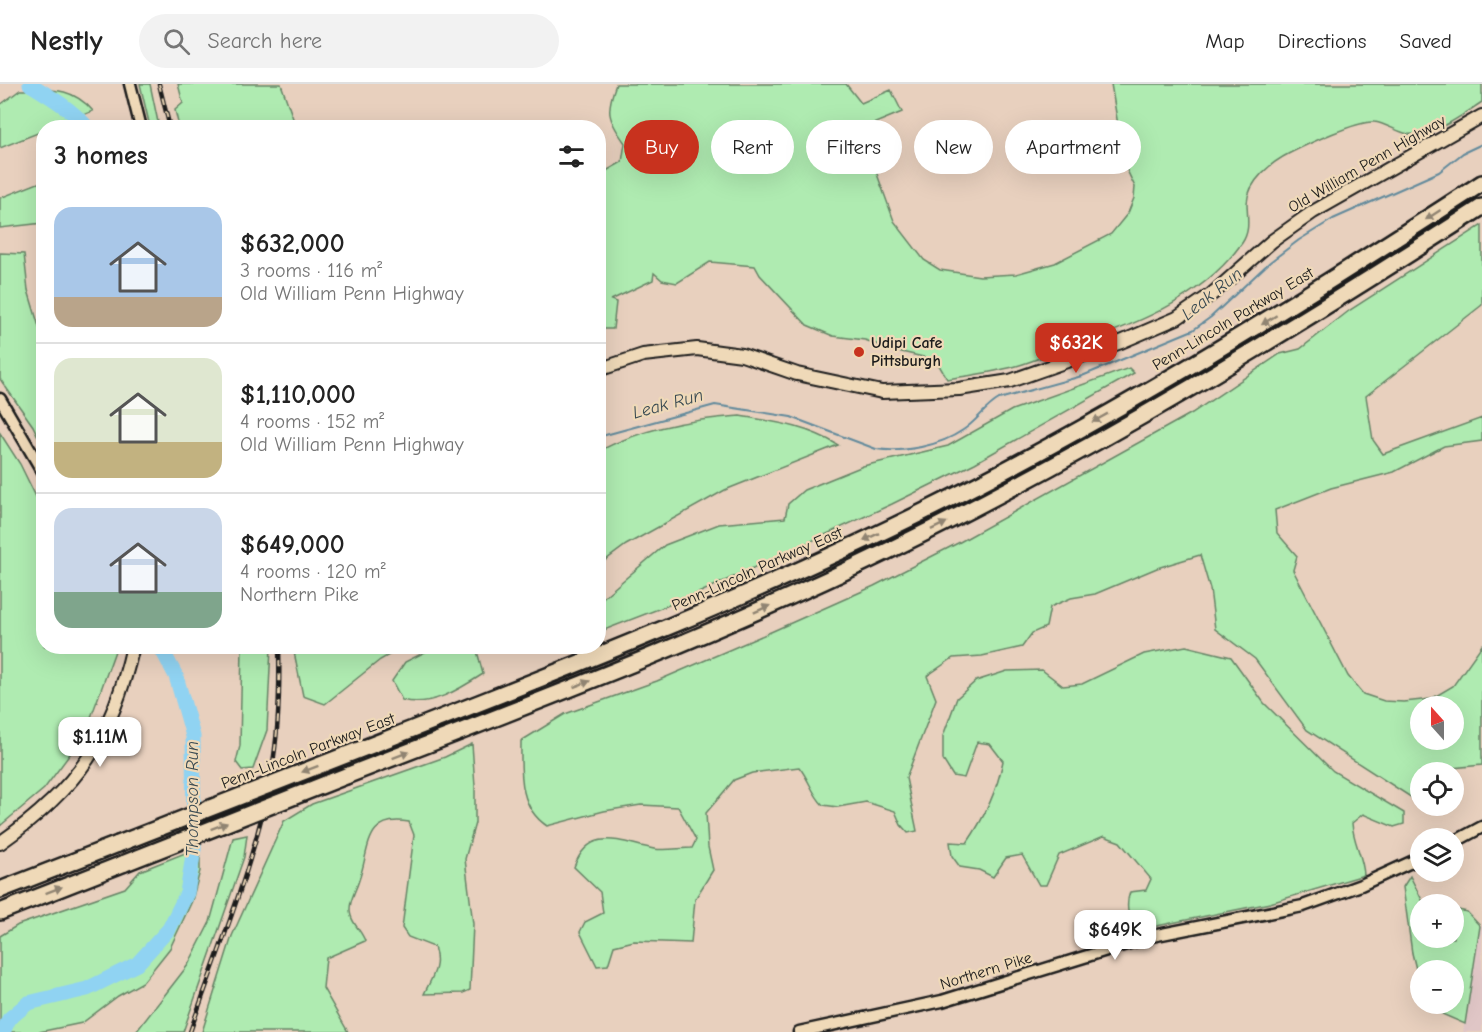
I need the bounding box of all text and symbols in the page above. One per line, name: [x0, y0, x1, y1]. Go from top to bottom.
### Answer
search box: [139, 14, 559, 68]
text: Nestly: [30, 25, 103, 57]
icon: search: [160, 25, 193, 58]
text: Search here: [208, 28, 322, 54]
text: Map: [1205, 29, 1245, 53]
text: Directions: [1278, 29, 1367, 53]
text: Saved: [1400, 29, 1452, 53]
street label: Old William Penn Highway: [1285, 111, 1450, 217]
chip: Buy: [624, 120, 699, 174]
chip: Rent: [711, 120, 794, 174]
chip: Filters: [806, 120, 902, 174]
chip: New: [914, 120, 993, 174]
chip: Apartment: [1005, 120, 1141, 174]
icon: filters: [555, 140, 588, 173]
text: 3 homes: [54, 141, 148, 171]
one-way arrow: [1425, 209, 1441, 220]
text: $632,000: [240, 229, 345, 259]
icon: home: [102, 231, 174, 303]
text: 3 rooms · 116 m²: [240, 259, 382, 282]
water label: Leak Run: [1177, 263, 1247, 325]
street label: Penn-Lincoln Parkway East: [1149, 264, 1317, 374]
text: Old William Penn Highway: [240, 282, 464, 305]
one-way arrow: [1260, 314, 1277, 325]
pin: $632K: [1034, 323, 1118, 374]
text: $632K: [1049, 331, 1103, 354]
place label: Udipi Cafe Pittsburgh: [871, 334, 942, 370]
marker: Udipi Cafe Pittsburgh: [852, 345, 866, 359]
text: $1,110,000: [240, 380, 356, 410]
icon: home: [102, 382, 174, 454]
water label: Leak Run: [630, 385, 706, 423]
text: 4 rooms · 152 m²: [240, 410, 384, 433]
one-way arrow: [1091, 413, 1108, 423]
text: Old William Penn Highway: [240, 433, 464, 456]
one-way arrow: [930, 521, 947, 530]
street label: Penn-Lincoln Parkway East: [669, 523, 845, 615]
text: $649,000: [240, 530, 345, 560]
icon: home: [102, 532, 174, 604]
one-way arrow: [863, 532, 880, 541]
text: 4 rooms · 120 m²: [240, 560, 386, 583]
text: Northern Pike: [240, 583, 359, 606]
one-way arrow: [754, 604, 772, 614]
one-way arrow: [574, 679, 592, 689]
north arrow: [1410, 696, 1464, 750]
map controls: [1410, 696, 1464, 1014]
street label: Penn-Lincoln Parkway East: [219, 709, 398, 792]
pin: $1.11M: [51, 717, 149, 768]
text: $1.11M: [72, 725, 128, 748]
water label: Thompson Run: [182, 741, 203, 857]
one-way arrow: [392, 750, 410, 760]
button: locate: [1410, 762, 1464, 816]
one-way arrow: [300, 765, 318, 775]
one-way arrow: [210, 821, 228, 830]
button: layers: [1410, 828, 1464, 882]
one-way arrow: [46, 885, 64, 895]
button: +: [1410, 894, 1464, 948]
pin: $649K: [1073, 910, 1157, 961]
text: $649K: [1088, 918, 1142, 941]
street label: Northern Pike: [938, 948, 1034, 994]
button: −: [1410, 960, 1464, 1014]

